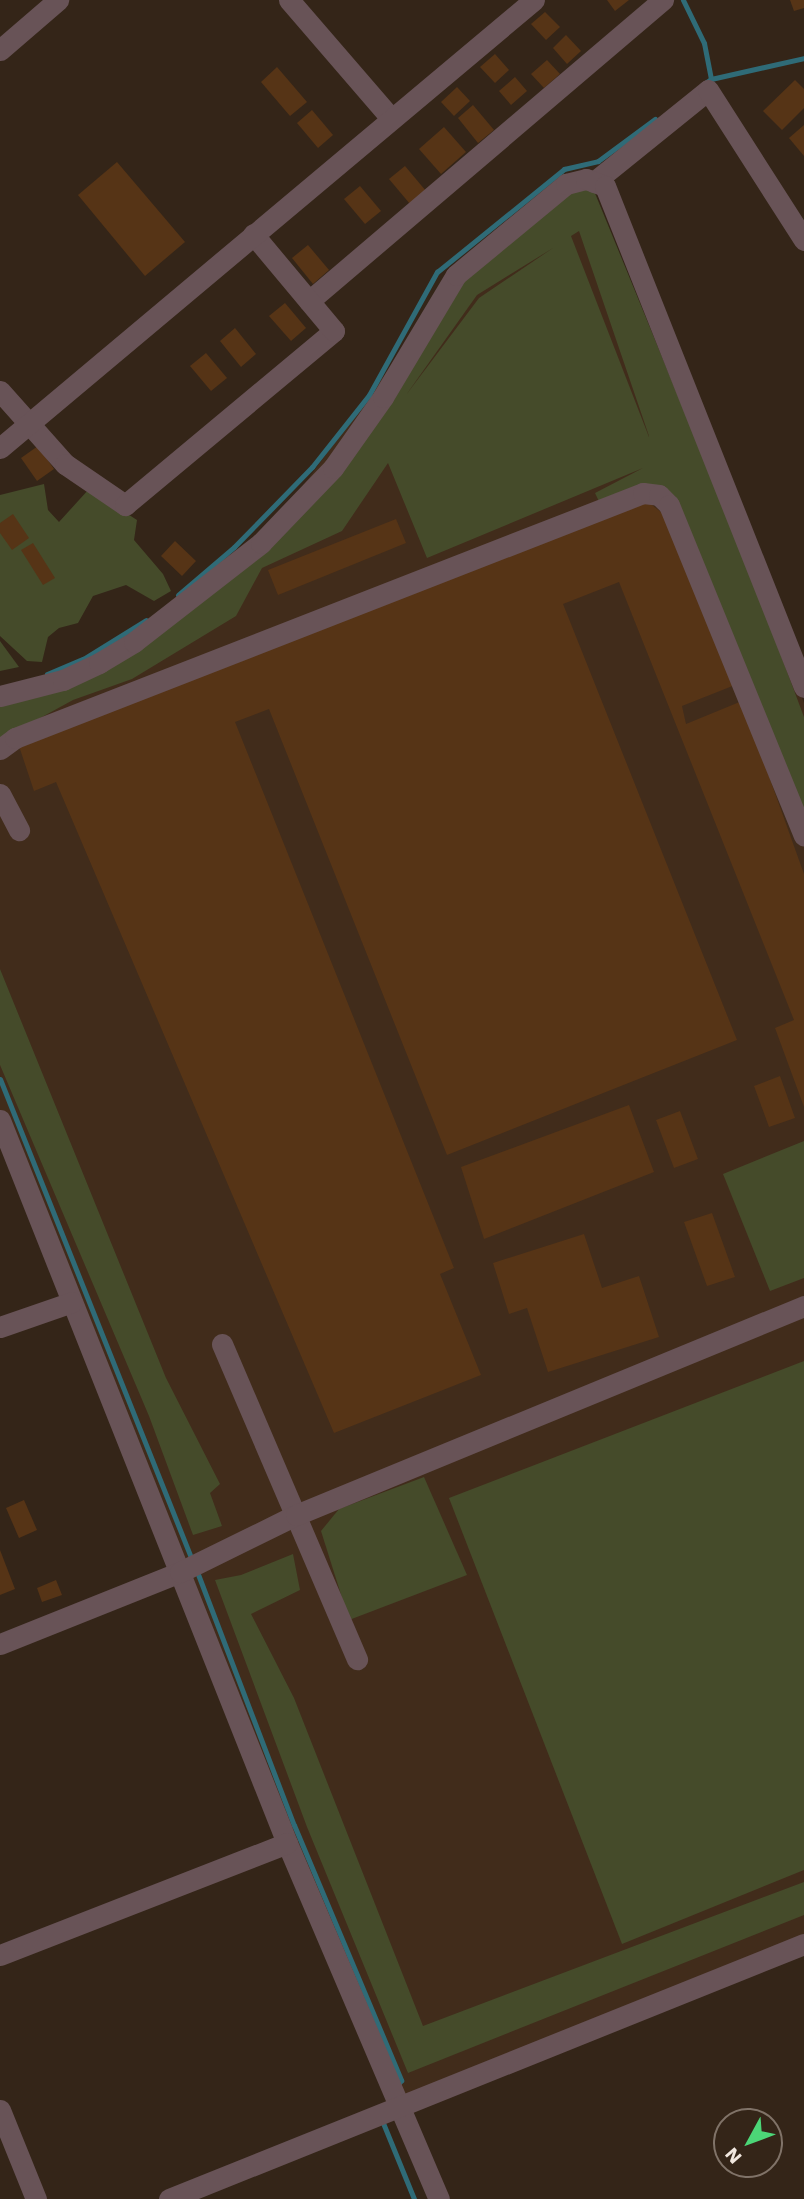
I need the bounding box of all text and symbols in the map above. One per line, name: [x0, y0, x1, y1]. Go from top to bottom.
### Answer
north arrow: [713, 2108, 783, 2178]
text: N: [720, 2143, 747, 2169]

